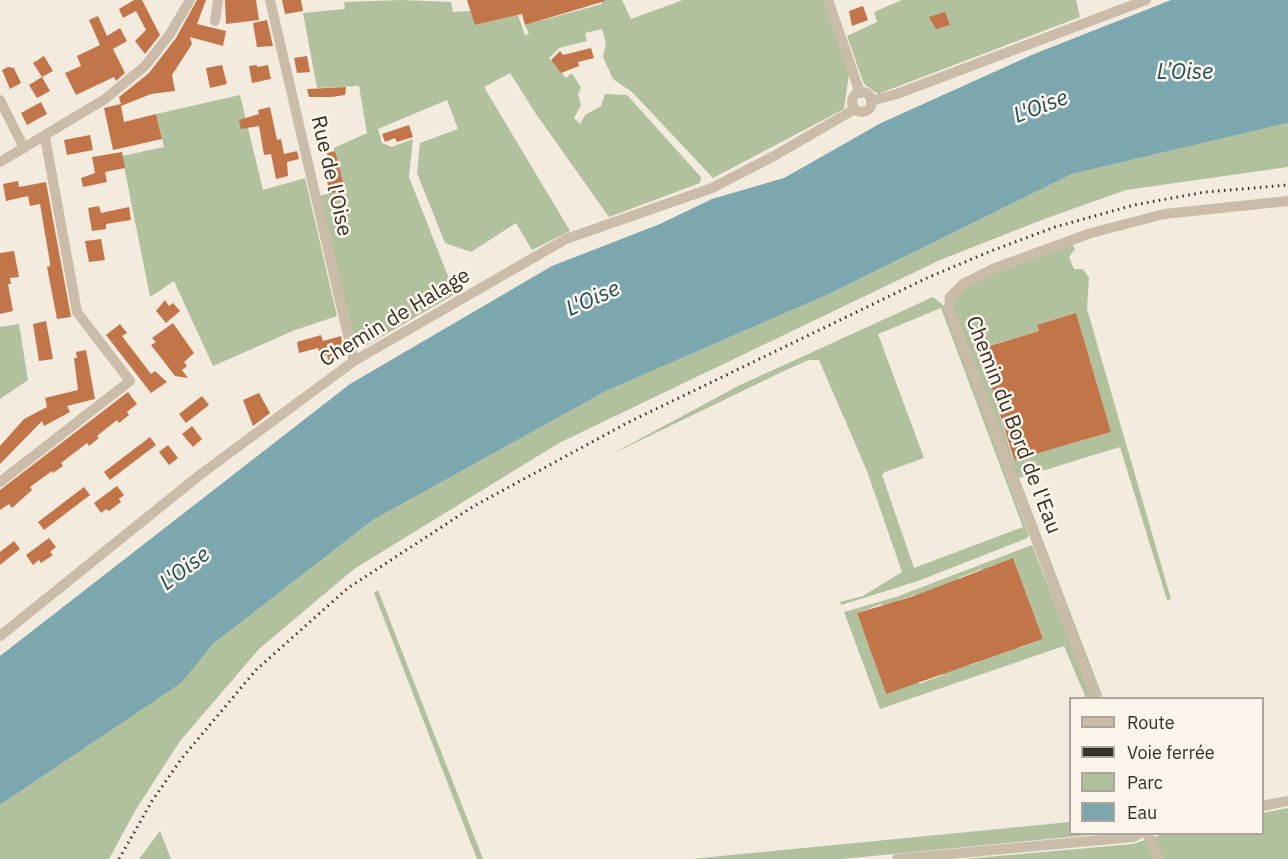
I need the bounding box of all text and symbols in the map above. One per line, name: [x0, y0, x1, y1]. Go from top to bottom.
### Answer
water label: L’Oise: [1157, 60, 1213, 86]
water label: L'Oise: [1010, 85, 1072, 129]
street label: Rue de l'Oise: [305, 113, 357, 239]
street label: Chemin de Halage: [315, 263, 475, 373]
water label: L'Oise: [562, 276, 624, 322]
street label: Chemin du Bord de l'Eau: [960, 313, 1066, 537]
water label: L'Oise: [155, 542, 215, 596]
legend: [1069, 697, 1264, 835]
text: Route: [1127, 711, 1175, 734]
text: Voie ferrée: [1127, 741, 1215, 764]
text: Parc: [1127, 771, 1163, 794]
text: Eau: [1127, 801, 1157, 824]

